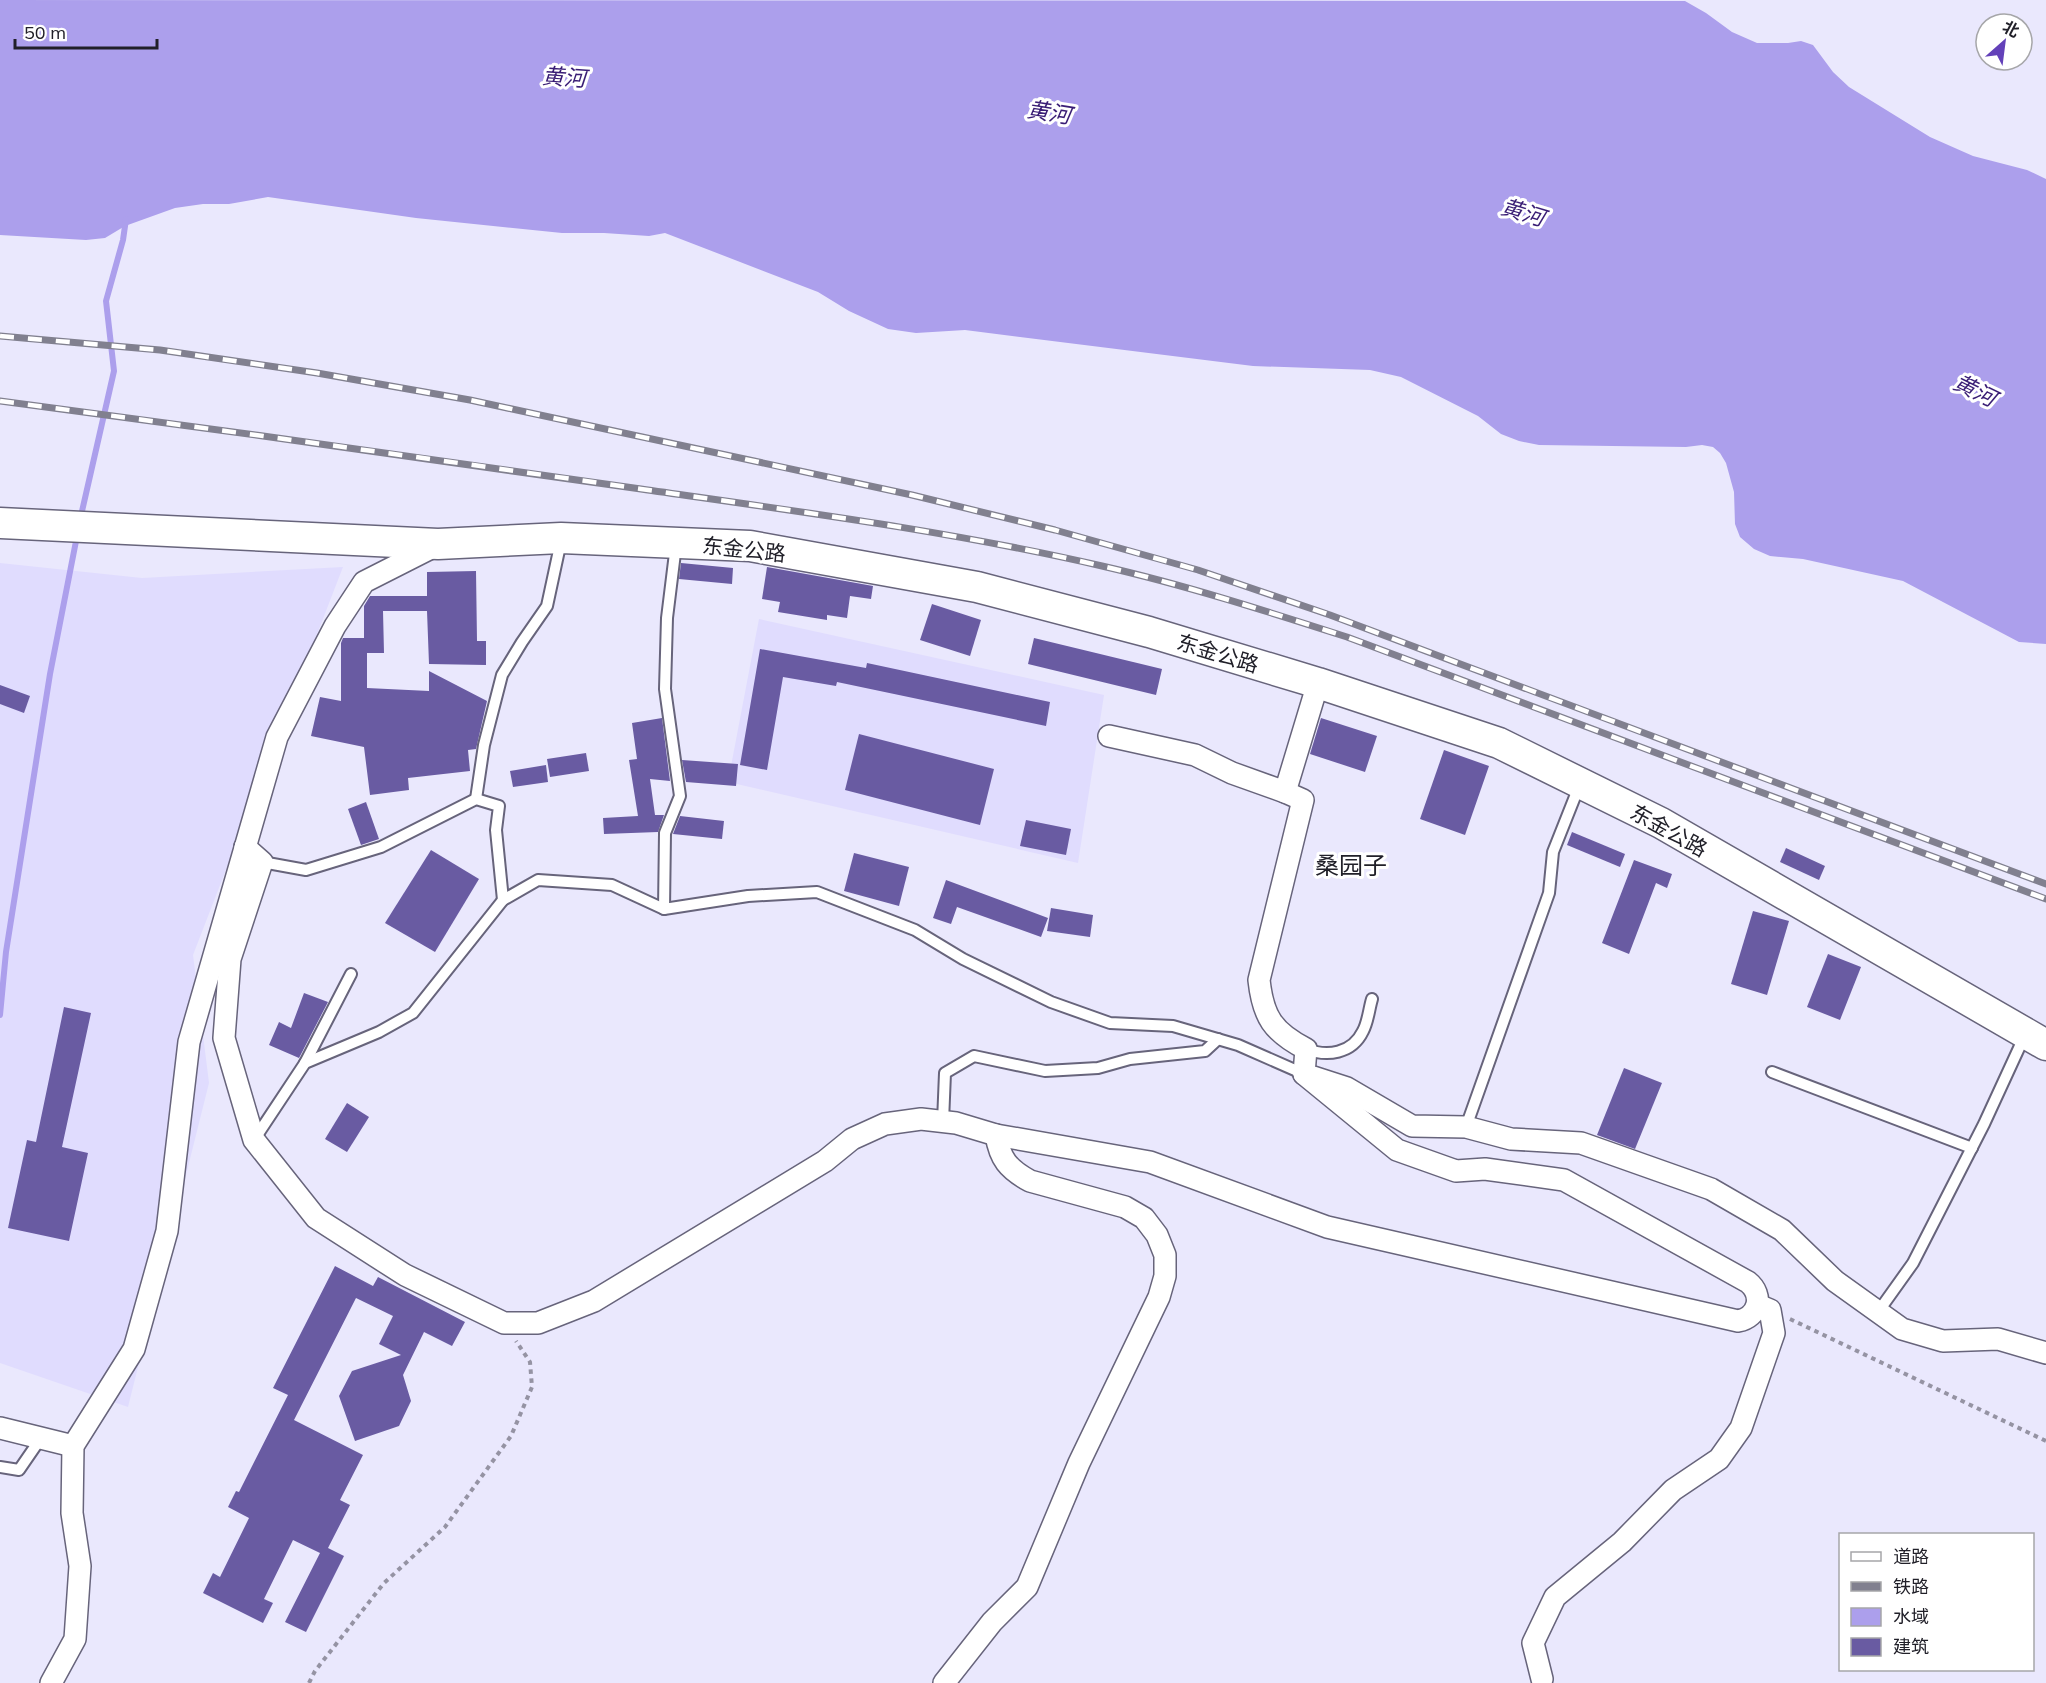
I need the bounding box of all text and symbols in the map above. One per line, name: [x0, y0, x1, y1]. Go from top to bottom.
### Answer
scale bar: [15, 12, 158, 50]
north arrow: [1974, 12, 2034, 72]
text: 北: [1999, 16, 2023, 41]
text: 50 m: [24, 21, 66, 44]
water label: 黄河: [541, 61, 591, 93]
water label: 黄河: [1025, 95, 1077, 130]
water label: 黄河: [1498, 192, 1552, 233]
water label: 黄河: [1949, 368, 2004, 414]
street label: 东金公路: [701, 532, 787, 566]
street label: 东金公路: [1174, 628, 1262, 678]
street label: 东金公路: [1626, 798, 1712, 862]
district label: 桑园子: [1315, 850, 1387, 880]
legend: [1839, 1533, 2034, 1671]
text: 道路: [1893, 1545, 1929, 1568]
text: 铁路: [1893, 1575, 1929, 1598]
text: 水域: [1893, 1605, 1929, 1628]
text: 建筑: [1893, 1635, 1929, 1658]

